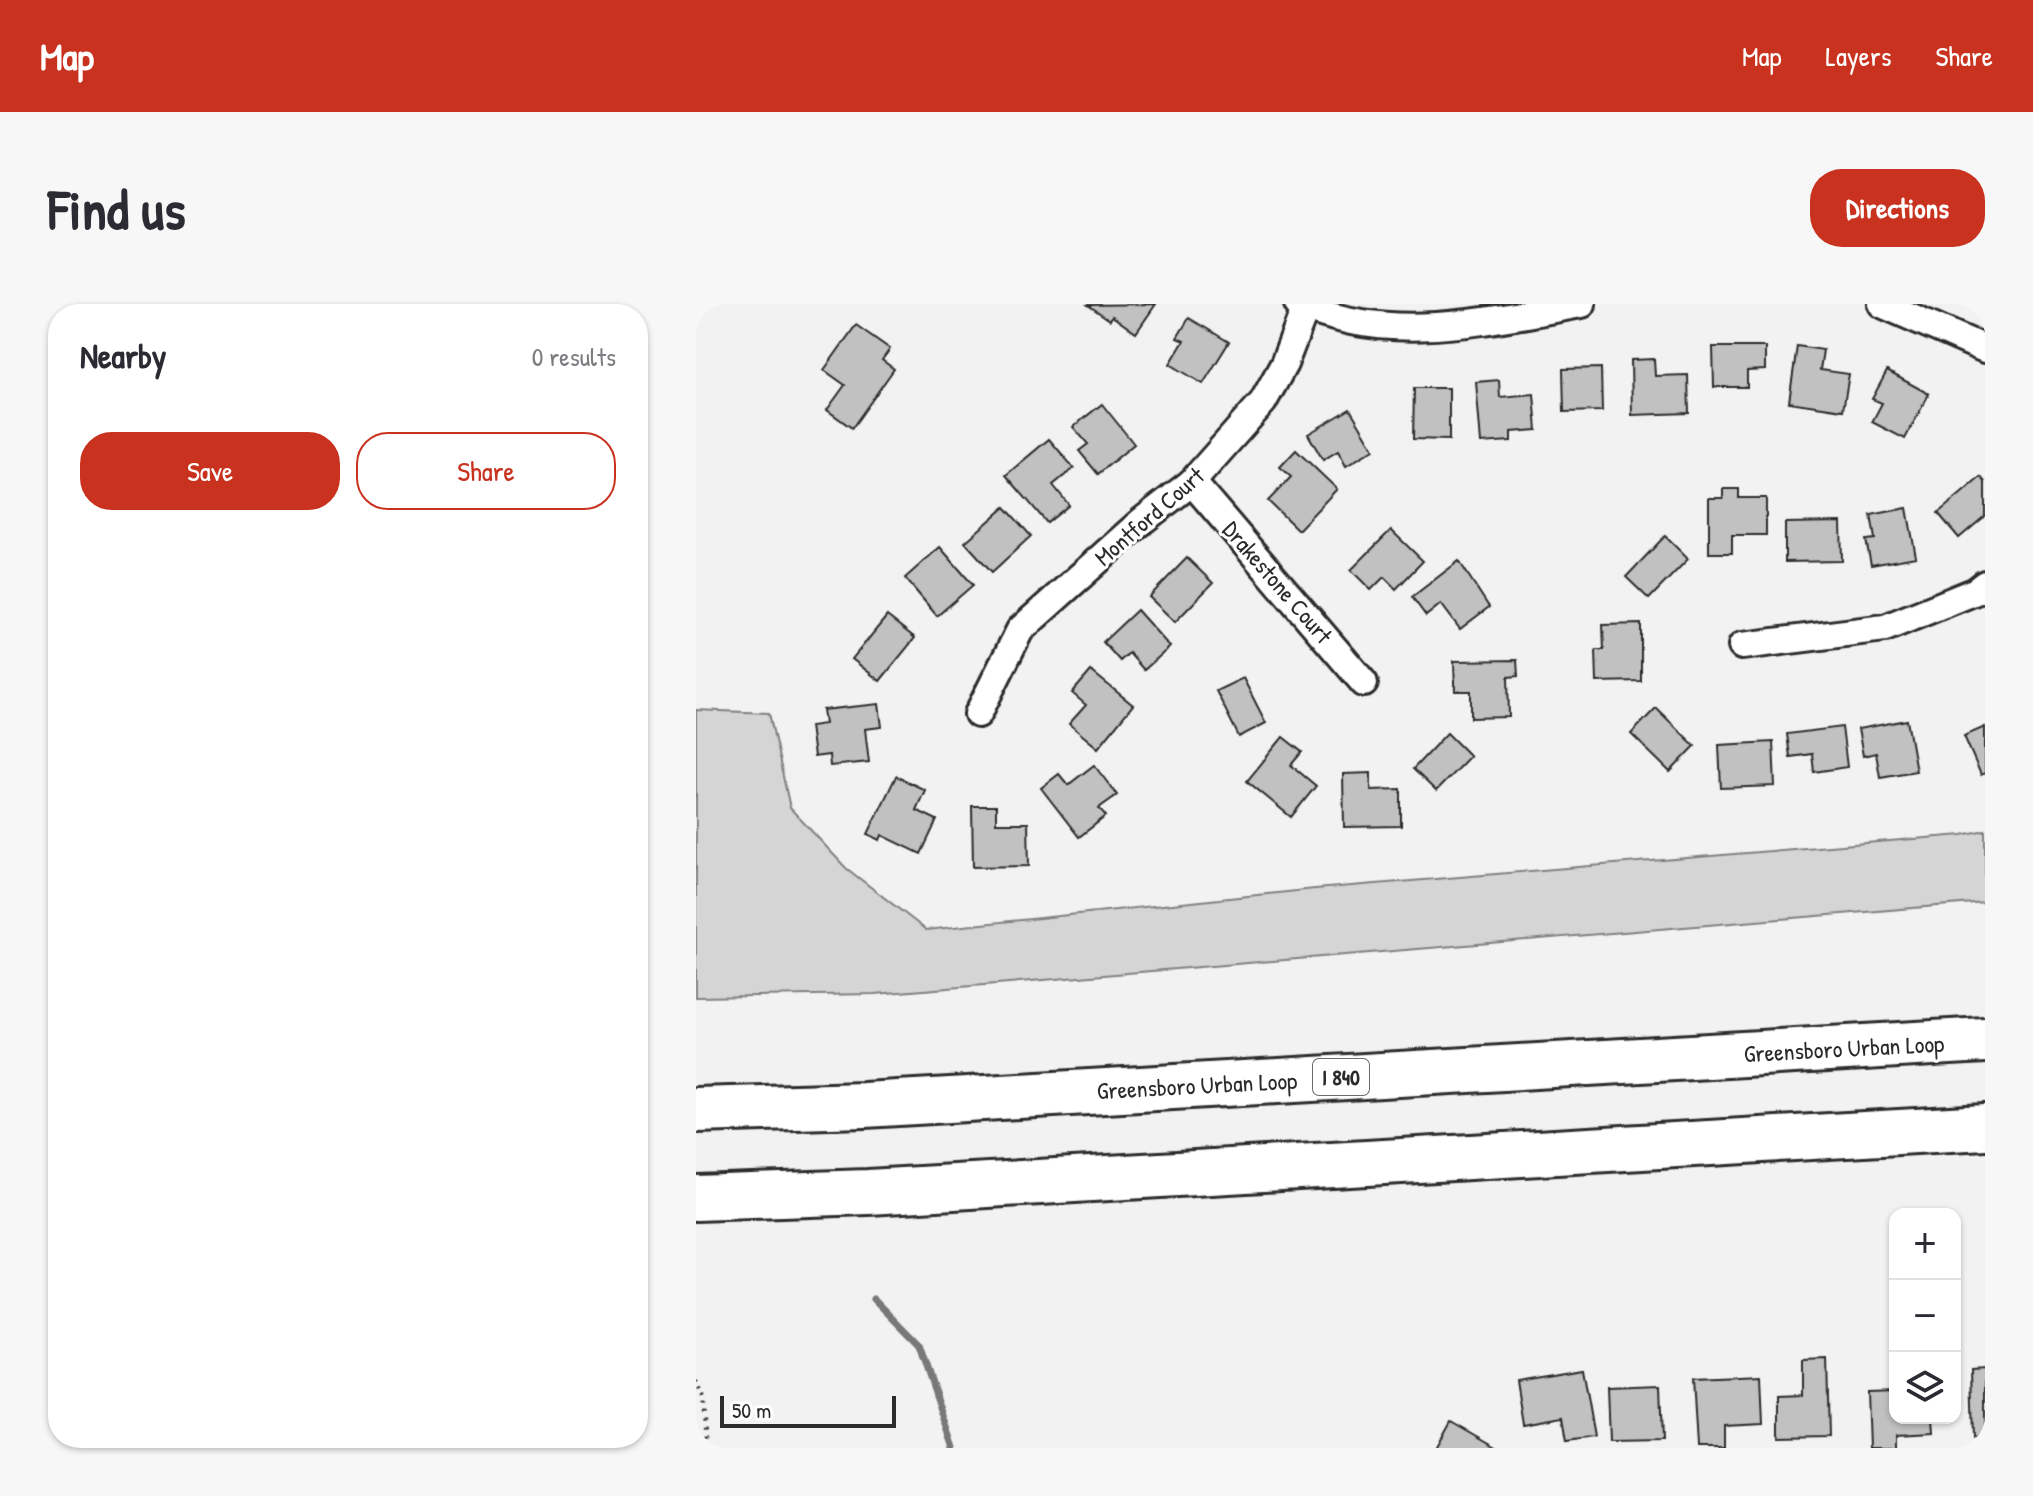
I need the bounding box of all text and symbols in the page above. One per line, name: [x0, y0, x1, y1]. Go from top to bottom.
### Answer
text: Map: [40, 30, 94, 82]
text: Map: [1742, 37, 1782, 75]
text: Layers: [1826, 37, 1891, 75]
text: Share: [1935, 37, 1993, 75]
button: Directions: [1810, 169, 1985, 247]
text: Find us: [48, 171, 186, 246]
text: Nearby: [80, 333, 166, 379]
text: 0 results: [532, 339, 616, 374]
button: Save: [80, 432, 340, 510]
button: Share: [356, 432, 616, 510]
street label: Montford Court: [1087, 459, 1211, 572]
street label: Drakestone Court: [1216, 514, 1341, 651]
street label: Greensboro Urban Loop: [1743, 1027, 1945, 1069]
road number: I 840: [1313, 1059, 1369, 1095]
street label: Greensboro Urban Loop: [1096, 1064, 1298, 1106]
map controls: [1889, 1208, 1961, 1424]
button: +: [1889, 1208, 1961, 1280]
button: −: [1889, 1280, 1961, 1352]
button: layers: [1889, 1352, 1961, 1424]
scale bar: [720, 1392, 896, 1428]
text: 50 m: [732, 1395, 771, 1425]

